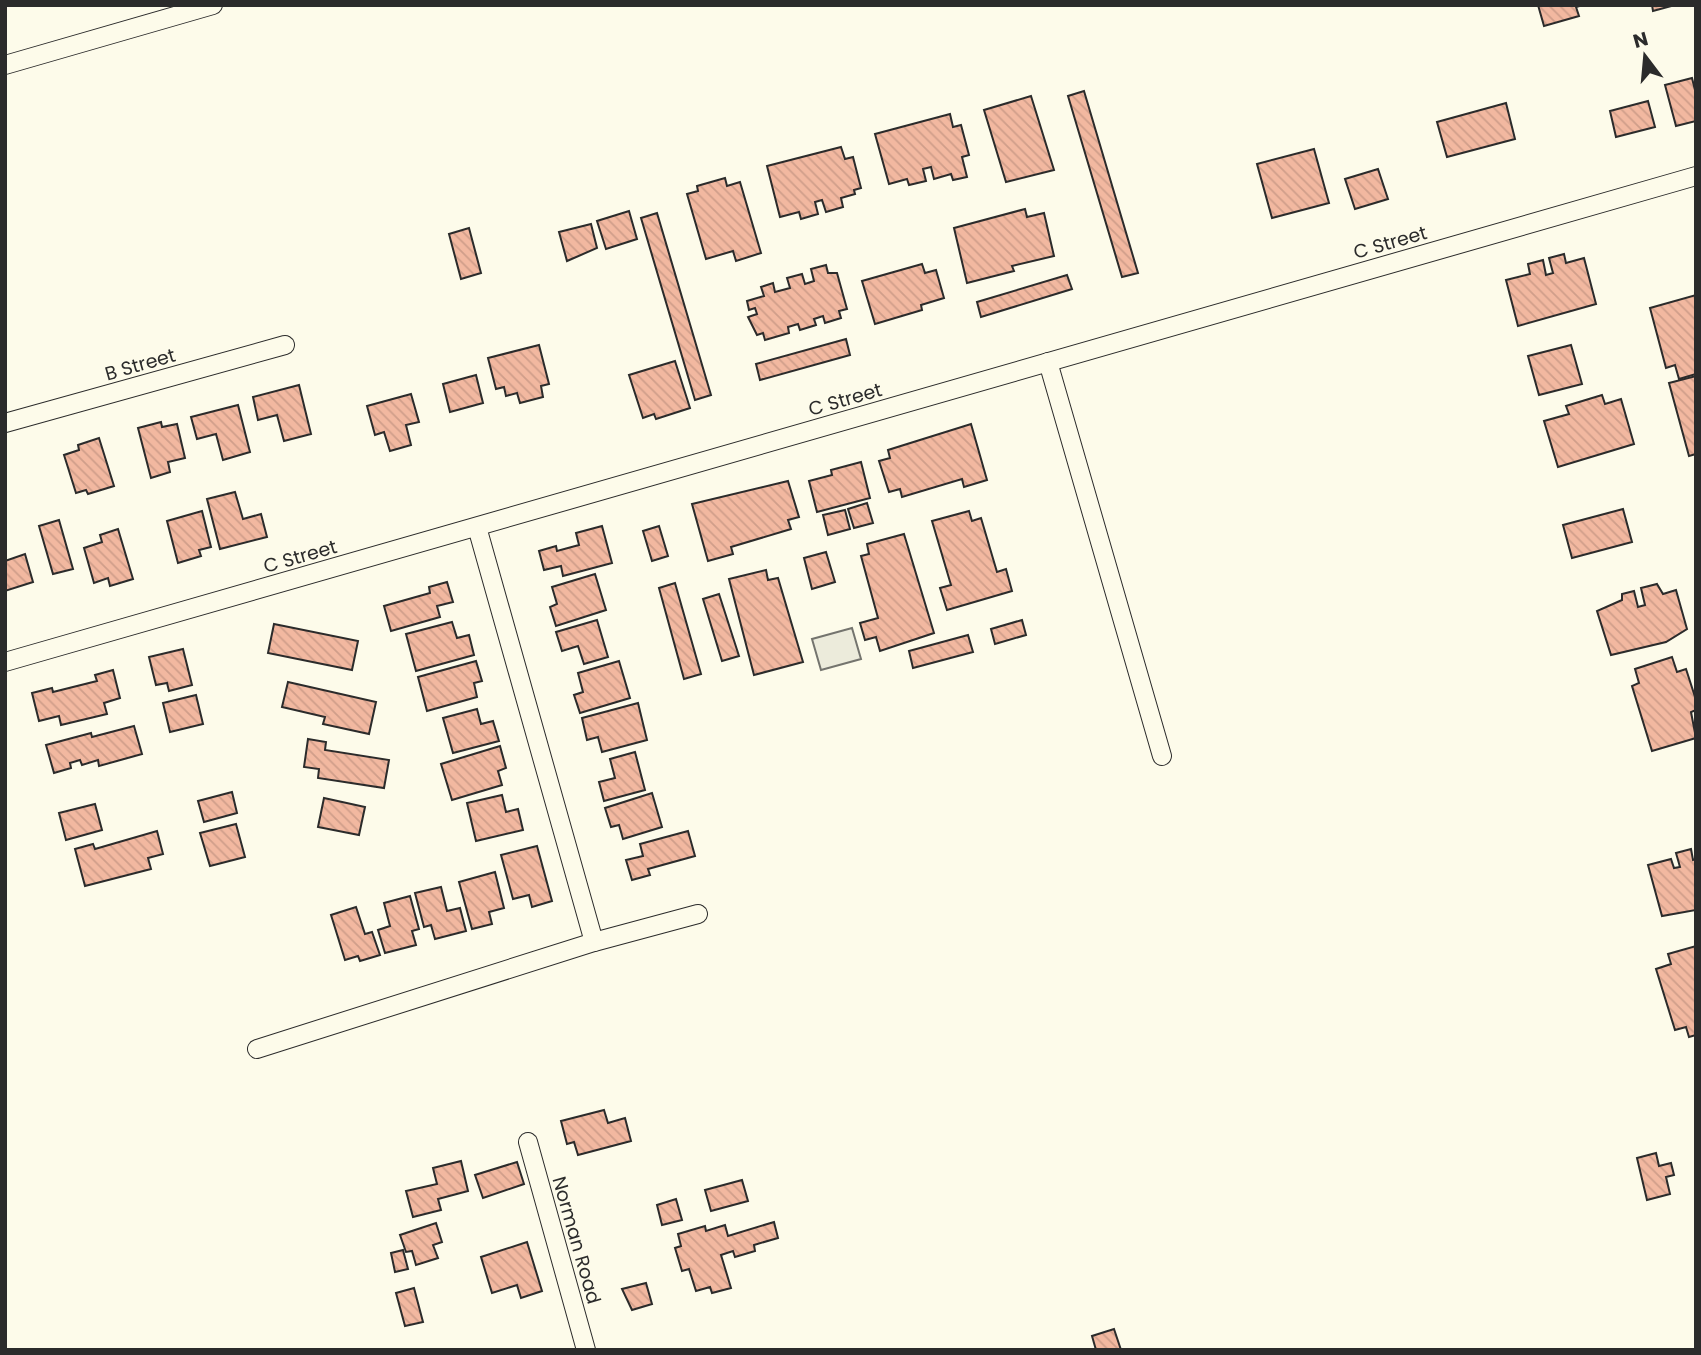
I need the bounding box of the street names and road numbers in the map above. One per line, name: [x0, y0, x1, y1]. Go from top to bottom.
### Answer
street label: C Street: [1350, 219, 1430, 266]
street label: B Street: [102, 342, 179, 387]
street label: C Street: [805, 376, 885, 423]
street label: C Street: [260, 533, 340, 580]
street label: Norman Road: [545, 1173, 608, 1307]

